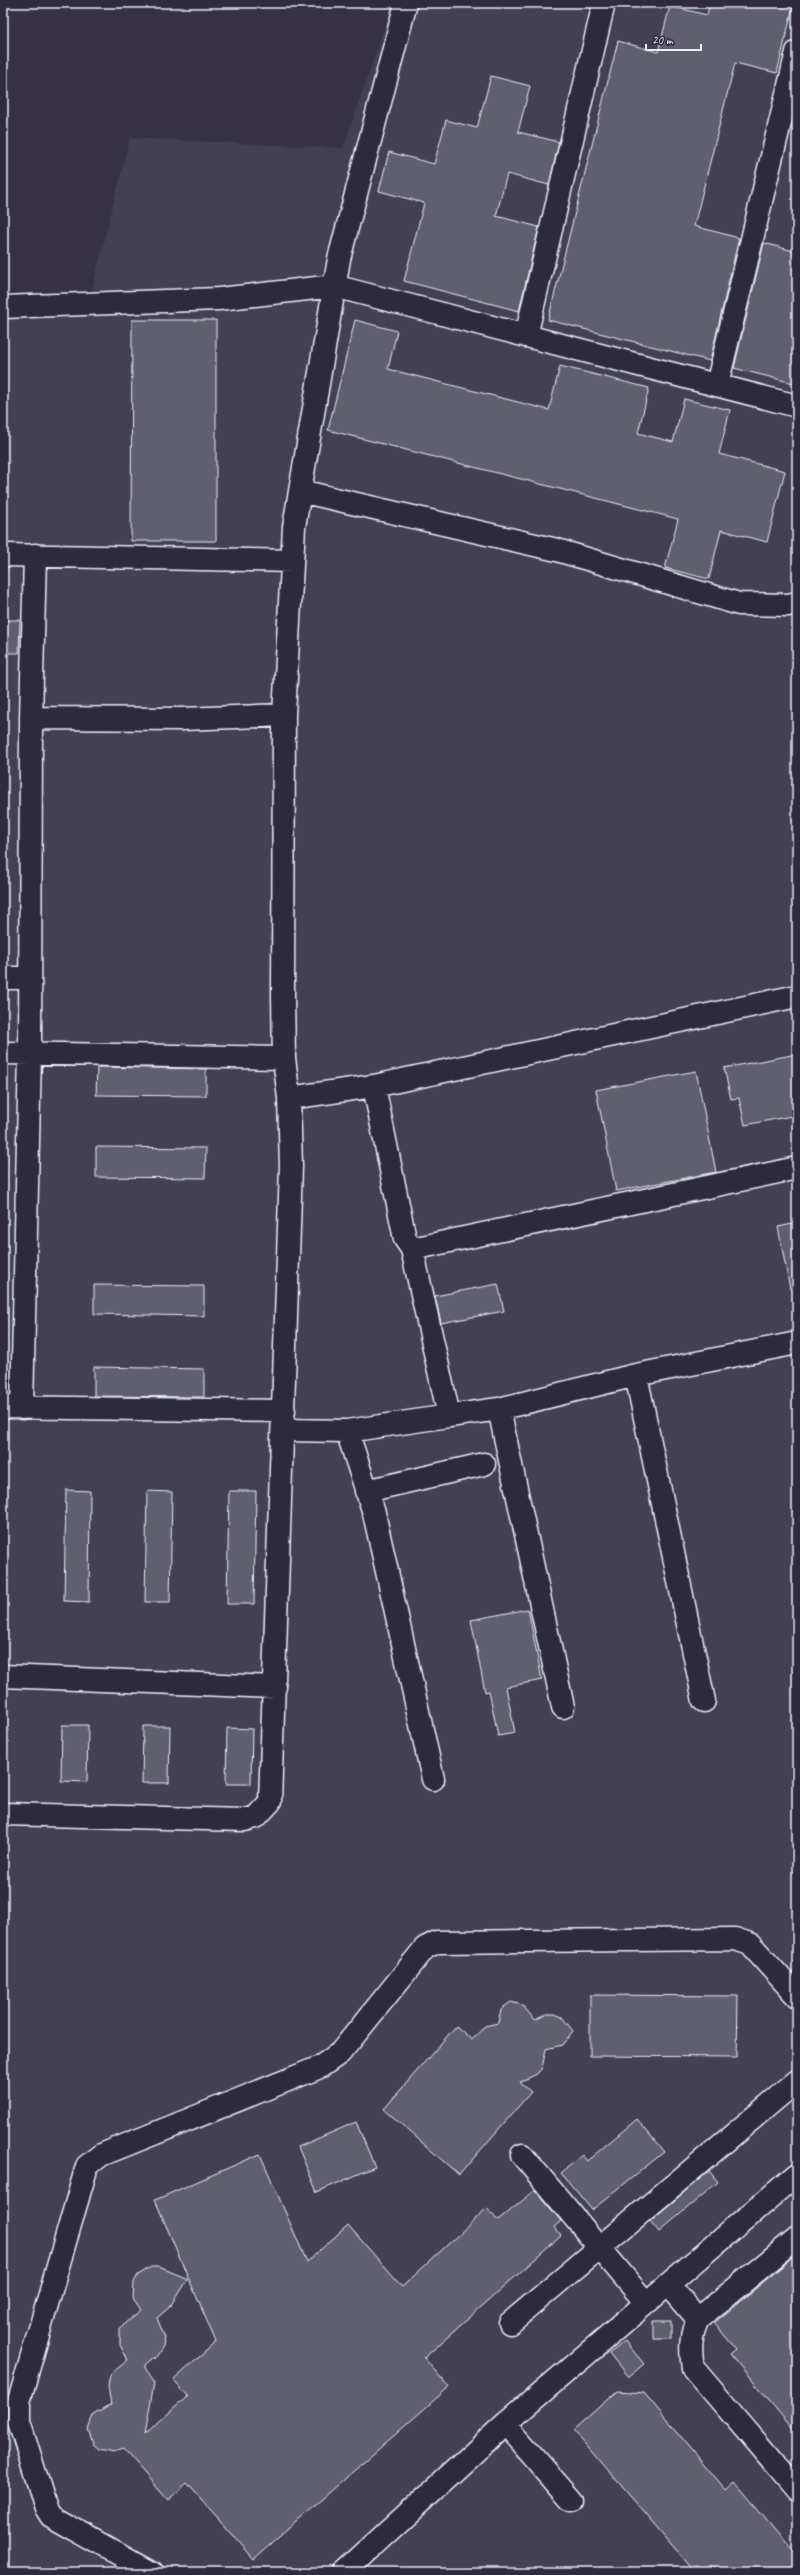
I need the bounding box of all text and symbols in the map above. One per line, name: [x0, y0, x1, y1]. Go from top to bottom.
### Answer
scale bar: [646, 26, 701, 52]
text: 20 m: [652, 32, 674, 48]

